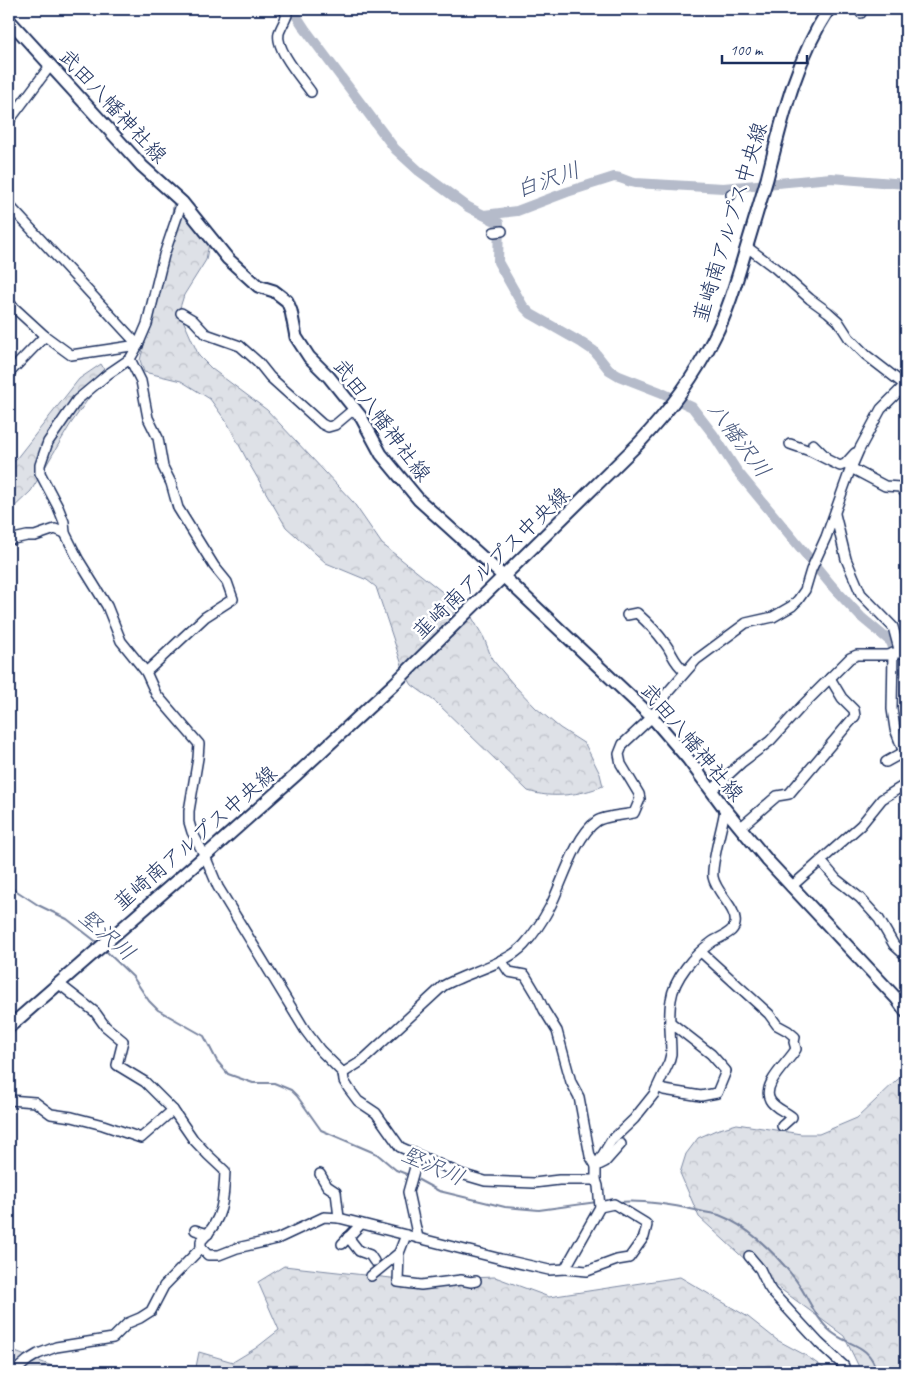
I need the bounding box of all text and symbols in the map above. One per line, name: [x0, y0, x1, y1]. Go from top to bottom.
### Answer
scale bar: [722, 32, 808, 64]
text: 100 m: [730, 41, 764, 60]
street label: 武田八幡神社線: [53, 43, 173, 169]
street label: 韮崎南アルプス中央線: [687, 119, 773, 325]
water label: 白沢川: [512, 156, 584, 204]
street label: 武田八幡神社線: [327, 353, 437, 487]
water label: 八幡沢川: [701, 396, 777, 484]
street label: 韮崎南アルプス中央線: [407, 481, 575, 645]
street label: 武田八幡神社線: [635, 677, 749, 807]
street label: 韮崎南アルプス中央線: [108, 760, 282, 916]
water label: 堅沢川: [73, 903, 141, 967]
water label: 堅沢川: [397, 1140, 469, 1192]

